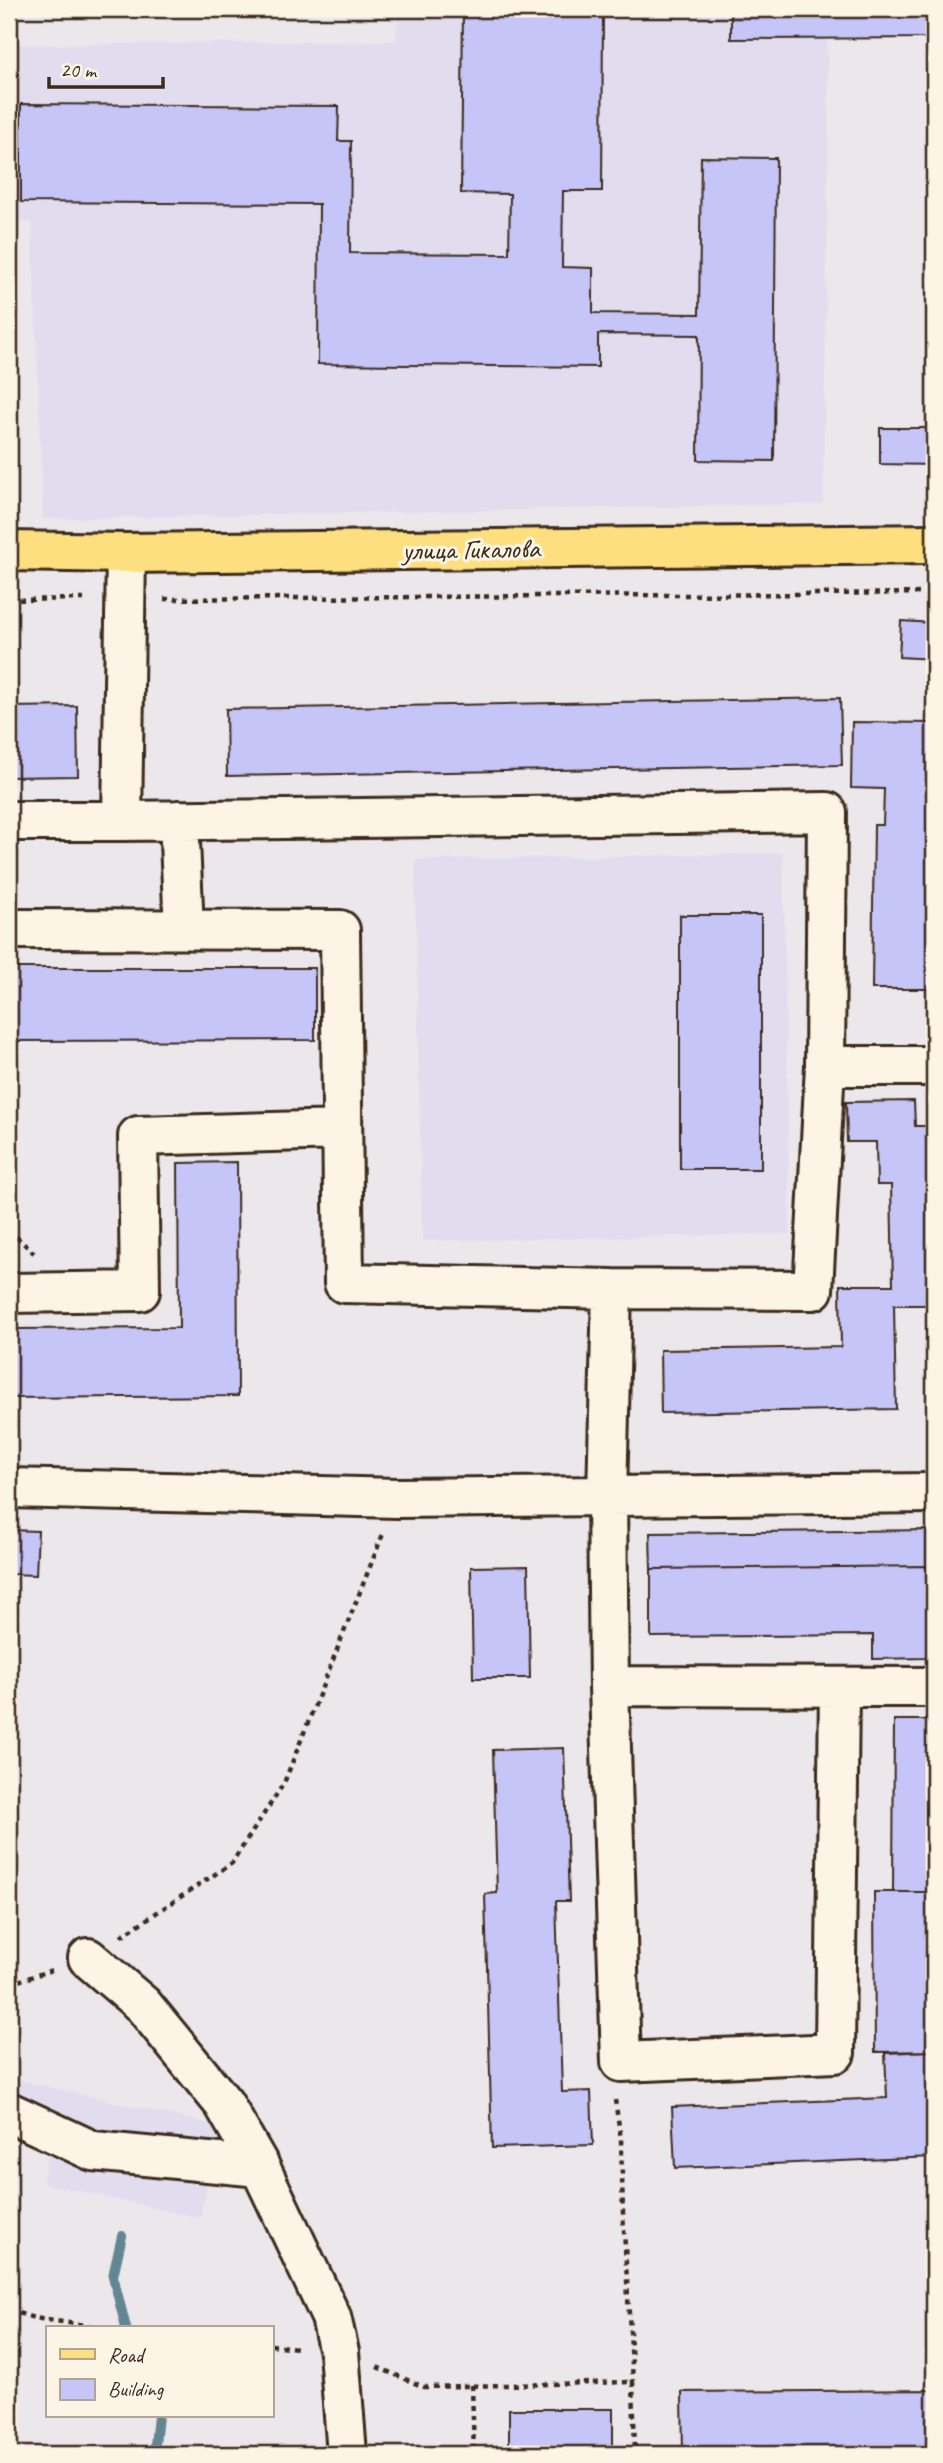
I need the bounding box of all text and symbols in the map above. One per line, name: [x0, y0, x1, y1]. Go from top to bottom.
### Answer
scale bar: [49, 46, 163, 90]
text: 20 m: [60, 57, 98, 83]
street label: улица Гикалова: [400, 530, 542, 568]
legend: [46, 2326, 273, 2418]
text: Road: [108, 2342, 147, 2368]
text: Building: [108, 2376, 165, 2402]

